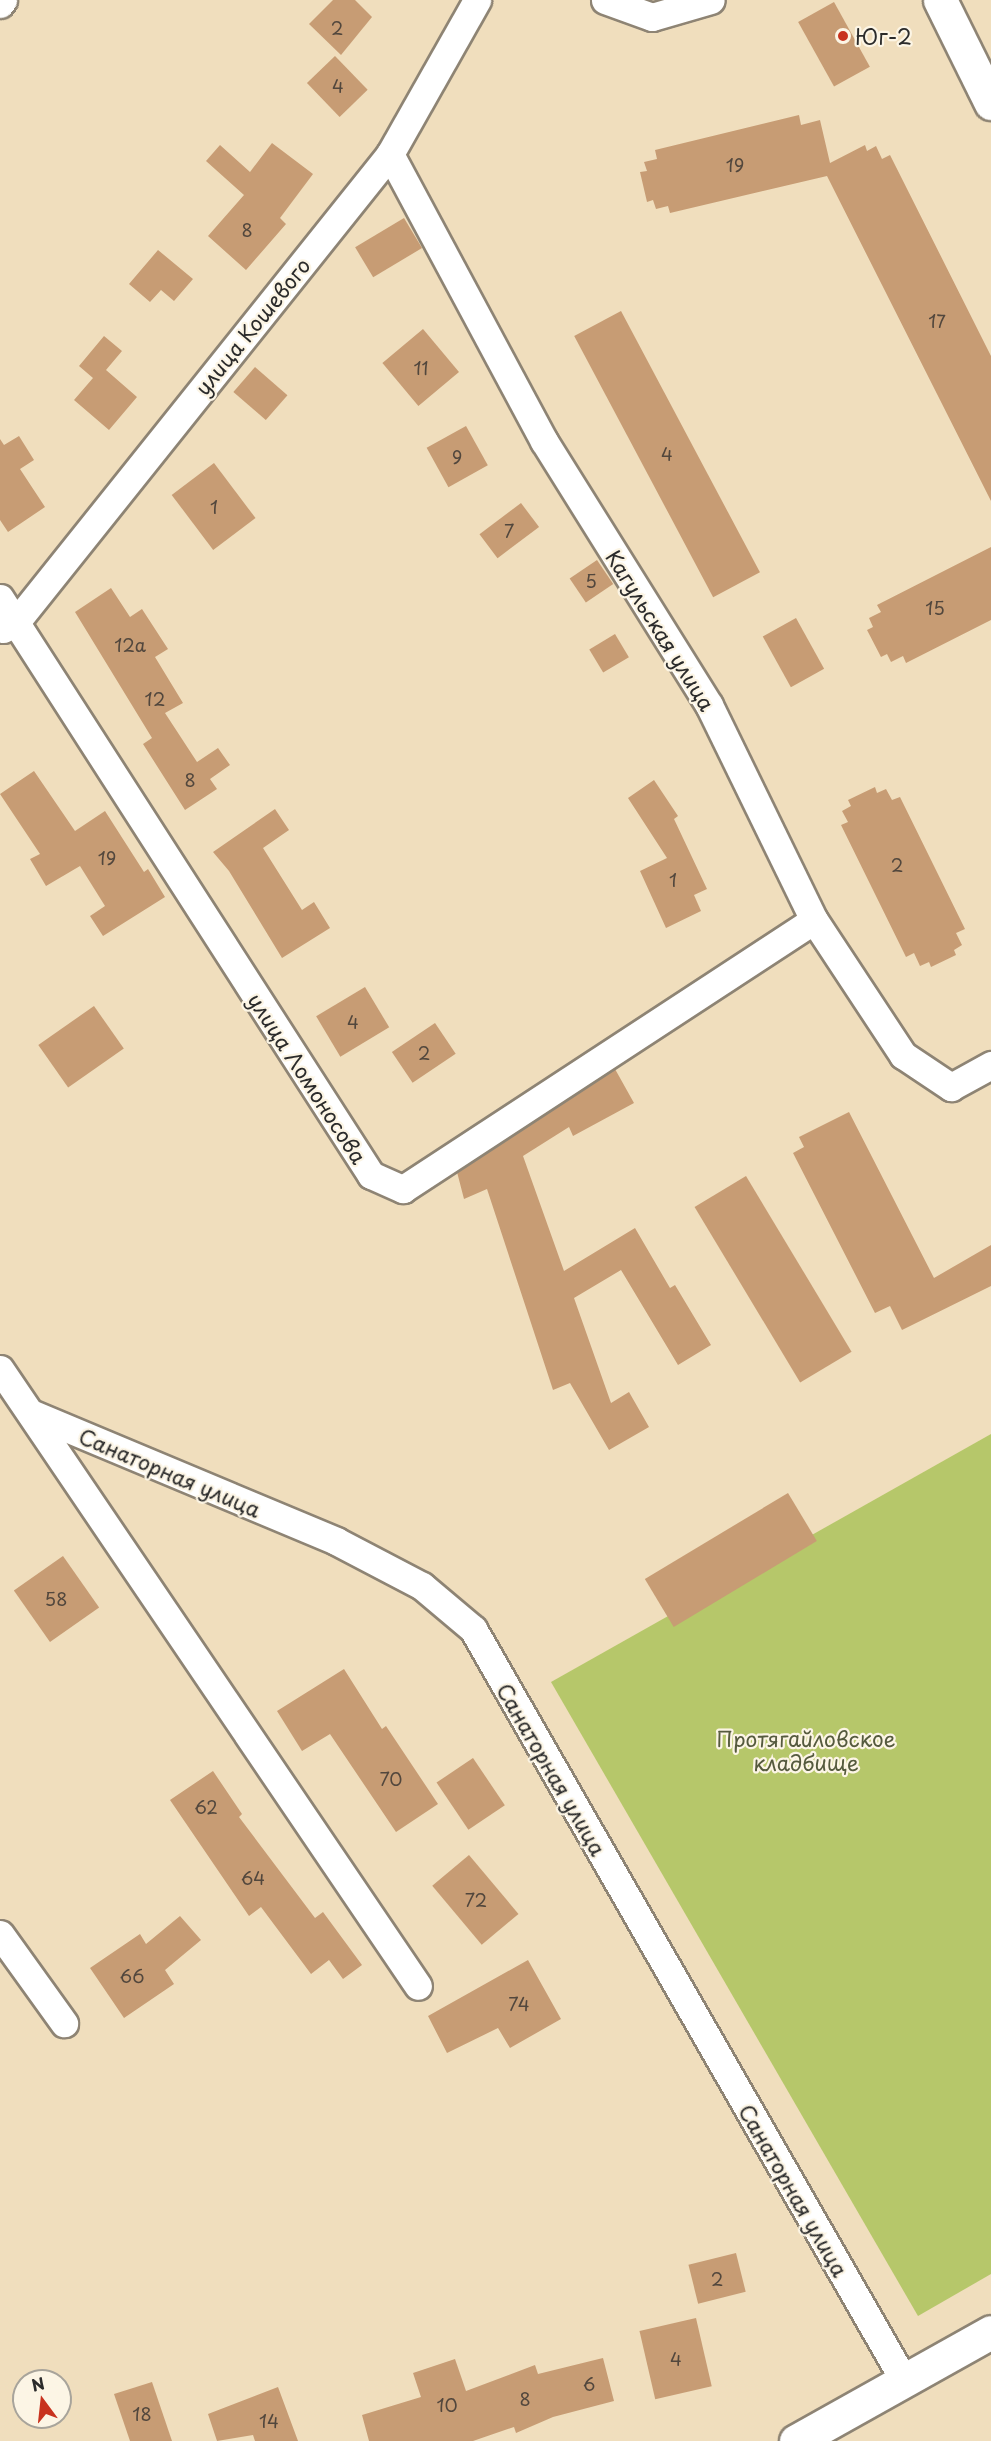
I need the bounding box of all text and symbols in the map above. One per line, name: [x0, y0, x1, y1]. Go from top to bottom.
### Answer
house number: 2: [331, 17, 343, 39]
place label: Юг-2: [855, 23, 912, 49]
marker: Юг-2: [836, 29, 850, 43]
house number: 4: [332, 75, 344, 97]
house number: 19: [726, 154, 744, 176]
house number: 8: [241, 219, 253, 241]
street label: улица Кошевого: [189, 252, 315, 400]
house number: 17: [928, 310, 946, 332]
house number: 11: [413, 357, 429, 379]
house number: 4: [661, 443, 673, 465]
house number: 9: [452, 446, 462, 468]
house number: 1: [210, 496, 218, 518]
house number: 7: [504, 520, 514, 542]
street label: Кагульская улица: [601, 544, 721, 716]
house number: 5: [585, 570, 597, 592]
house number: 15: [925, 597, 945, 619]
house number: 12a: [114, 634, 146, 656]
house number: 12: [145, 688, 165, 710]
house number: 8: [184, 769, 196, 791]
house number: 19: [98, 847, 116, 869]
house number: 2: [891, 854, 903, 876]
house number: 1: [669, 869, 677, 891]
street label: улица Ломоносова: [243, 988, 373, 1168]
house number: 4: [347, 1011, 359, 1033]
house number: 2: [418, 1042, 430, 1064]
street label: Санаторная улица: [75, 1422, 265, 1522]
house number: 58: [45, 1588, 67, 1610]
street label: Санаторная улица: [492, 1678, 612, 1860]
park label: Протягайловское кладбище: [717, 1725, 895, 1775]
house number: 70: [380, 1768, 402, 1790]
house number: 62: [194, 1796, 218, 1818]
house number: 64: [241, 1867, 265, 1889]
house number: 72: [465, 1889, 487, 1911]
house number: 66: [120, 1965, 144, 1987]
house number: 74: [508, 1993, 530, 2015]
street label: Санаторная улица: [734, 2099, 854, 2281]
house number: 2: [711, 2268, 723, 2290]
house number: 4: [670, 2348, 682, 2370]
north arrow: [12, 2369, 72, 2429]
text: N: [29, 2370, 47, 2397]
house number: 6: [583, 2373, 595, 2395]
house number: 8: [519, 2388, 531, 2410]
house number: 10: [436, 2394, 458, 2416]
house number: 18: [132, 2403, 152, 2425]
house number: 14: [259, 2410, 279, 2432]

